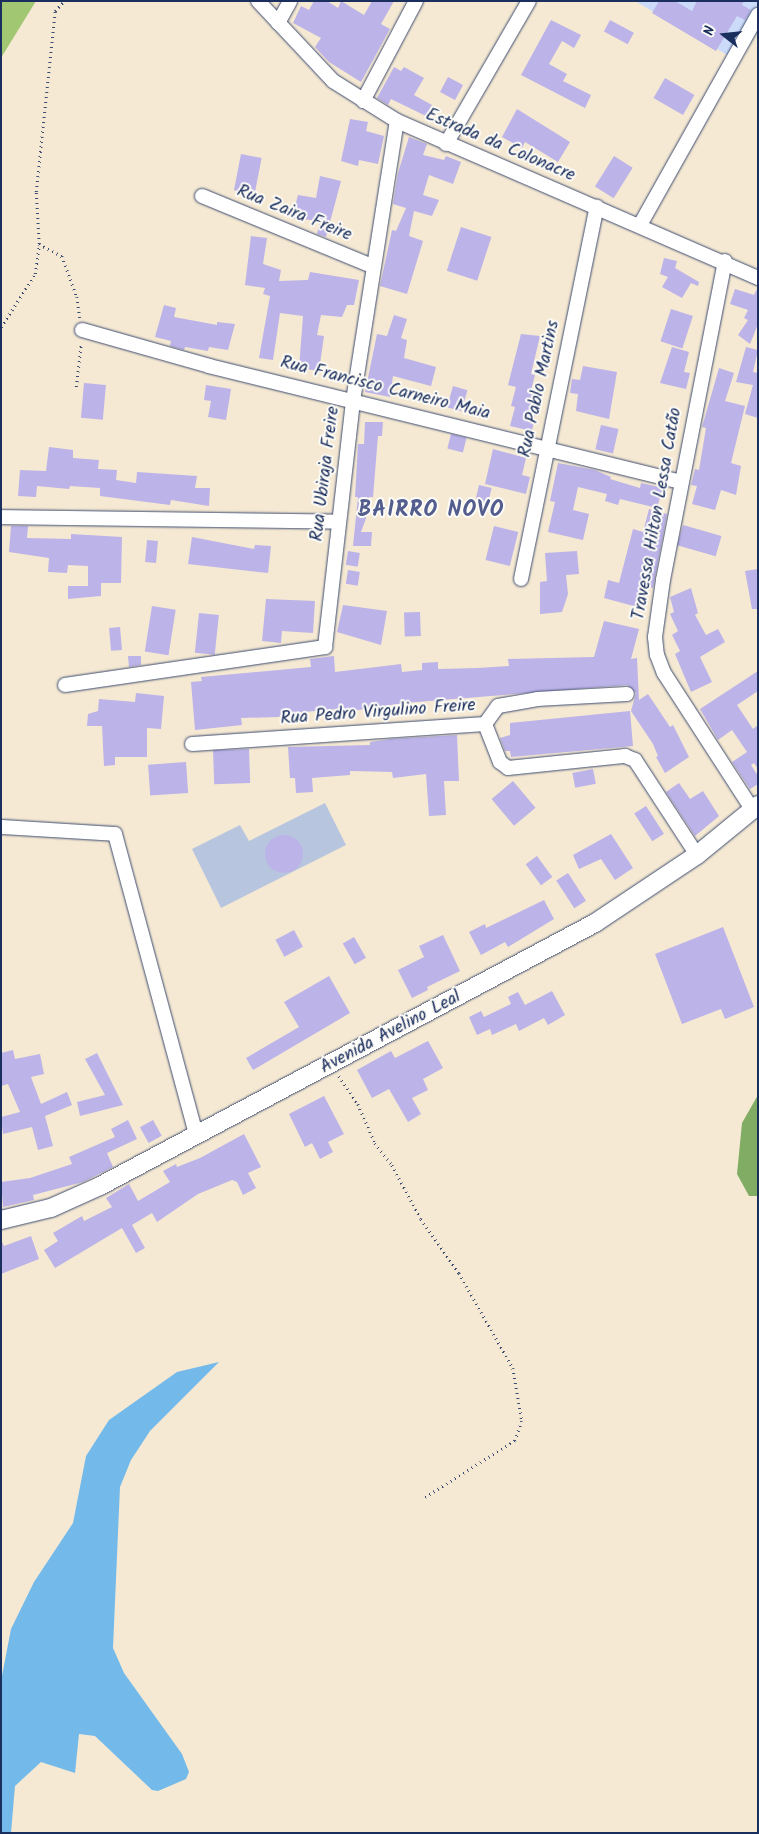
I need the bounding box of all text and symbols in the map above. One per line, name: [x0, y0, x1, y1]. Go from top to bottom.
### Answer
north arrow: [699, 10, 749, 60]
text: N: [698, 24, 721, 38]
street label: Estrada da Colonacre: [422, 105, 578, 187]
street label: Rua Zaira Freire: [233, 181, 355, 247]
street label: Rua Pablo Martins: [515, 319, 565, 459]
street label: Rua Francisco Carneiro Maia: [278, 352, 492, 426]
street label: Rua Ubiraja Freire: [307, 405, 345, 543]
street label: Travessa Hilton Lessa Catão: [629, 406, 687, 622]
district label: BAIRRO NOVO: [356, 498, 506, 524]
street label: Rua Pedro Virgulino Freire: [280, 695, 476, 731]
street label: Avenida Avelino Leal: [317, 987, 465, 1079]

